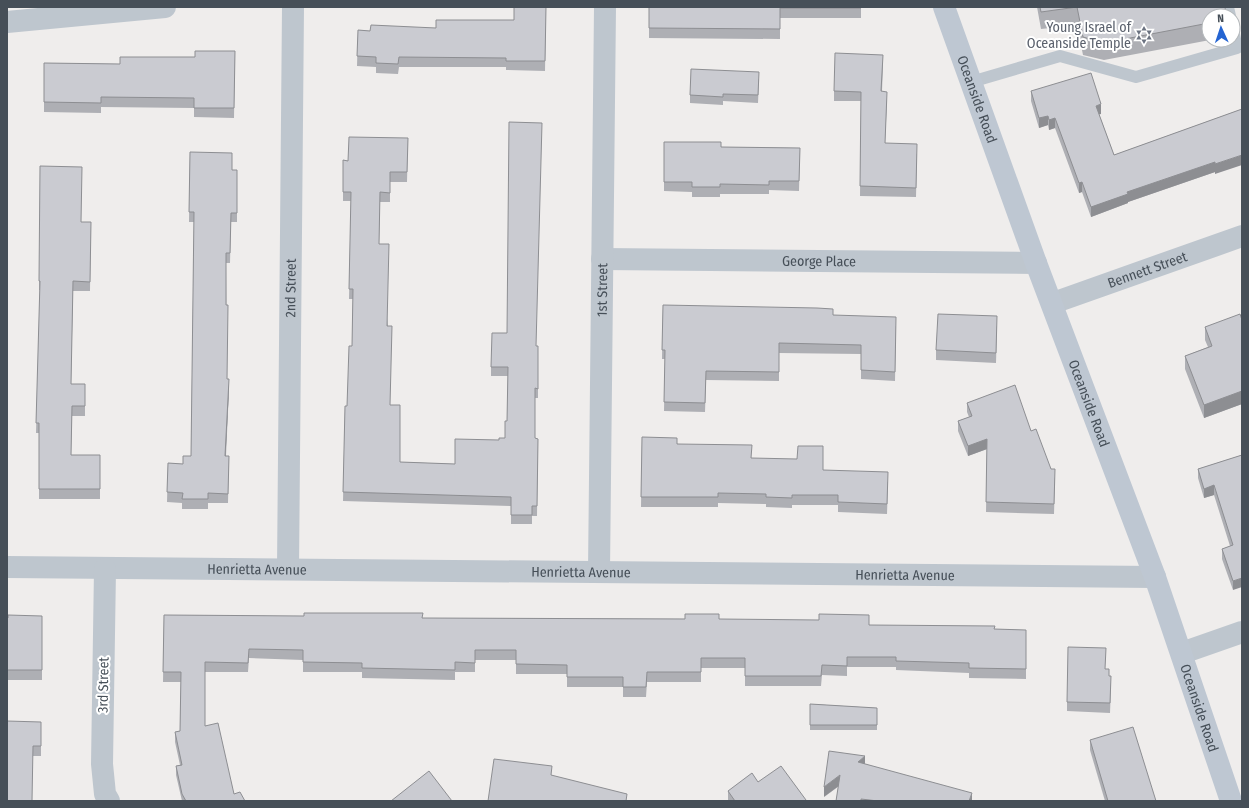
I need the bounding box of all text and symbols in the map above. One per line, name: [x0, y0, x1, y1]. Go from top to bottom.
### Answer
north arrow: [1201, 8, 1241, 48]
text: N: [1217, 12, 1224, 25]
place label: Young Israel of Oceanside Temple: [1027, 19, 1133, 52]
synagogue icon: Young Israel of Oceanside Temple: [1134, 25, 1154, 45]
street label: Oceanside Road: [953, 53, 1000, 146]
street label: Bennett Street: [1105, 248, 1190, 292]
street label: George Place: [782, 253, 856, 270]
street label: 2nd Street: [282, 258, 300, 318]
street label: 1st Street: [594, 263, 611, 317]
street label: Oceanside Road: [1064, 357, 1113, 449]
street label: Henrietta Avenue: [207, 561, 307, 579]
street label: Henrietta Avenue: [531, 564, 631, 581]
street label: Henrietta Avenue: [855, 566, 955, 584]
street label: 3rd Street: [95, 656, 112, 713]
street label: Oceanside Road: [1176, 662, 1222, 754]

